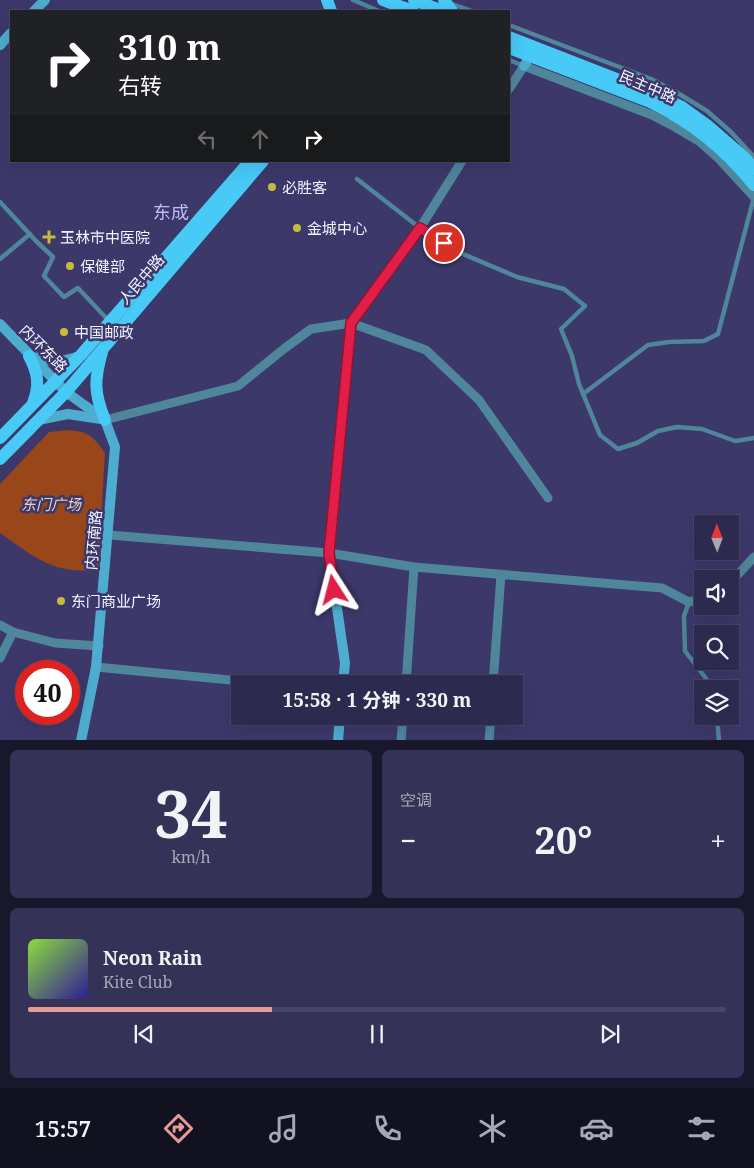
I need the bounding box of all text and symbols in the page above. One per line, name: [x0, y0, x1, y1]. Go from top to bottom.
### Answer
text: 310 m: [118, 23, 221, 70]
icon: right: [35, 30, 100, 95]
street label: 民主中路: [616, 65, 680, 107]
text: 右转: [118, 70, 162, 100]
icon: left: [193, 125, 221, 153]
icon: ahead: [246, 125, 274, 153]
icon: right: [299, 125, 327, 153]
place label: 必胜客: [282, 177, 327, 197]
marker: 必胜客: [266, 181, 278, 193]
district label: 东成: [153, 200, 189, 224]
place label: 金城中心: [307, 218, 367, 238]
marker: 金城中心: [291, 222, 303, 234]
pin: [423, 222, 465, 264]
place label: 玉林市中医院: [60, 227, 150, 247]
icon: arrive: [430, 229, 458, 257]
marker: 玉林市中医院: [42, 230, 56, 244]
street label: 人民中路: [114, 250, 168, 308]
place label: 保健部: [80, 256, 125, 276]
marker: 保健部: [64, 260, 76, 272]
street label: 内环东路: [16, 320, 72, 376]
place label: 中国邮政: [74, 322, 134, 342]
marker: 中国邮政: [58, 326, 70, 338]
park label: 东门广场: [21, 494, 83, 514]
street label: 内环南路: [80, 509, 106, 571]
north arrow: [694, 515, 739, 560]
map controls: [694, 515, 739, 725]
position arrow: [307, 563, 359, 615]
button: sound: [694, 570, 739, 615]
place label: 东门商业广场: [71, 591, 161, 611]
marker: 东门商业广场: [55, 595, 67, 607]
button: search: [694, 625, 739, 670]
speed limit sign: 40: [15, 660, 80, 725]
button: layers: [694, 680, 739, 725]
text: 15:58 · 1 分钟 · 330 m: [282, 687, 472, 713]
text: 34: [154, 769, 228, 857]
text: 空调: [400, 789, 432, 811]
text: 20°: [534, 813, 592, 865]
text: −: [400, 821, 416, 859]
text: +: [710, 821, 726, 859]
text: km/h: [171, 846, 211, 868]
text: Neon Rain: [103, 945, 202, 971]
text: Kite Club: [103, 971, 172, 993]
icon: previous: [130, 1020, 158, 1048]
icon: pause: [363, 1020, 391, 1048]
icon: next: [596, 1020, 624, 1048]
icon: directions: [161, 1111, 196, 1146]
icon: music: [266, 1111, 301, 1146]
icon: phone: [370, 1111, 405, 1146]
icon: climate: [475, 1111, 510, 1146]
icon: car: [579, 1111, 614, 1146]
icon: filters: [684, 1111, 719, 1146]
text: 15:57: [35, 1113, 91, 1143]

